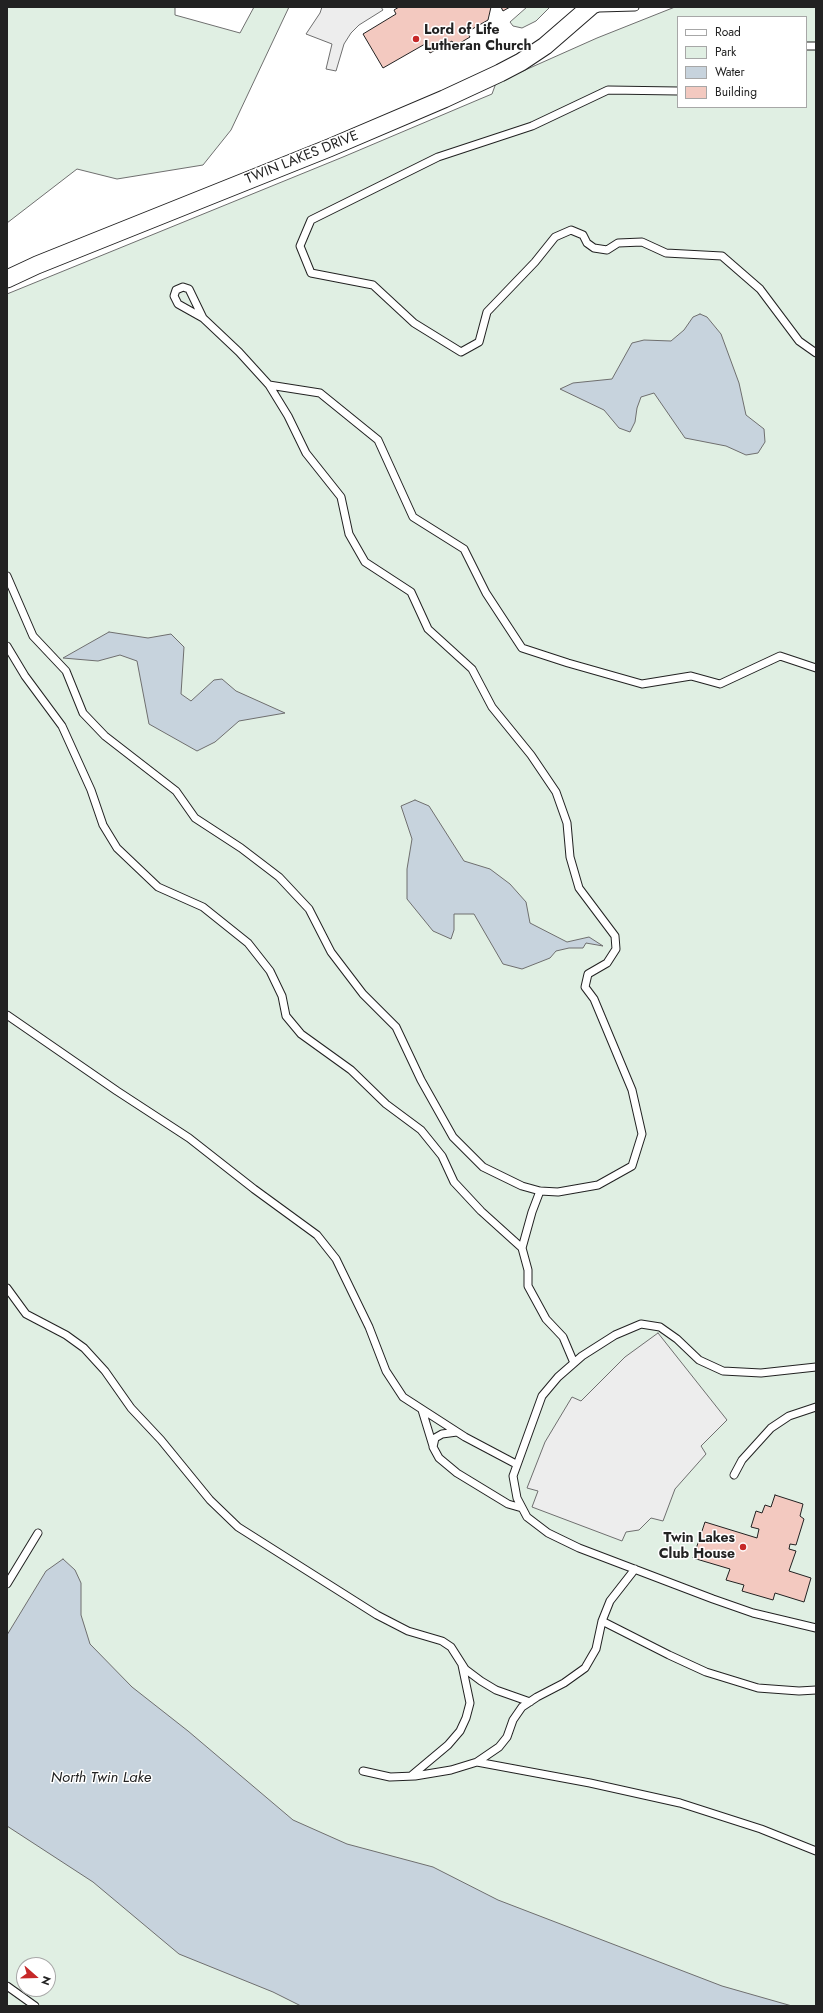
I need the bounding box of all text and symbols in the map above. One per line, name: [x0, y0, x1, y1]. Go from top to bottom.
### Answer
legend: [677, 16, 807, 108]
place label: Lord of Life Lutheran Church: [424, 23, 531, 56]
text: Road: [715, 23, 741, 41]
marker: Lord of Life Lutheran Church: [411, 34, 421, 44]
text: Park: [715, 43, 736, 61]
text: Water: [715, 63, 745, 81]
text: Building: [715, 83, 757, 101]
street label: TWIN LAKES DRIVE: [243, 128, 361, 188]
place label: Twin Lakes Club House: [659, 1531, 735, 1564]
marker: Twin Lakes Club House: [738, 1542, 748, 1552]
water label: North Twin Lake: [51, 1769, 151, 1787]
north arrow: [16, 1957, 56, 1997]
text: N: [37, 1974, 55, 1988]

